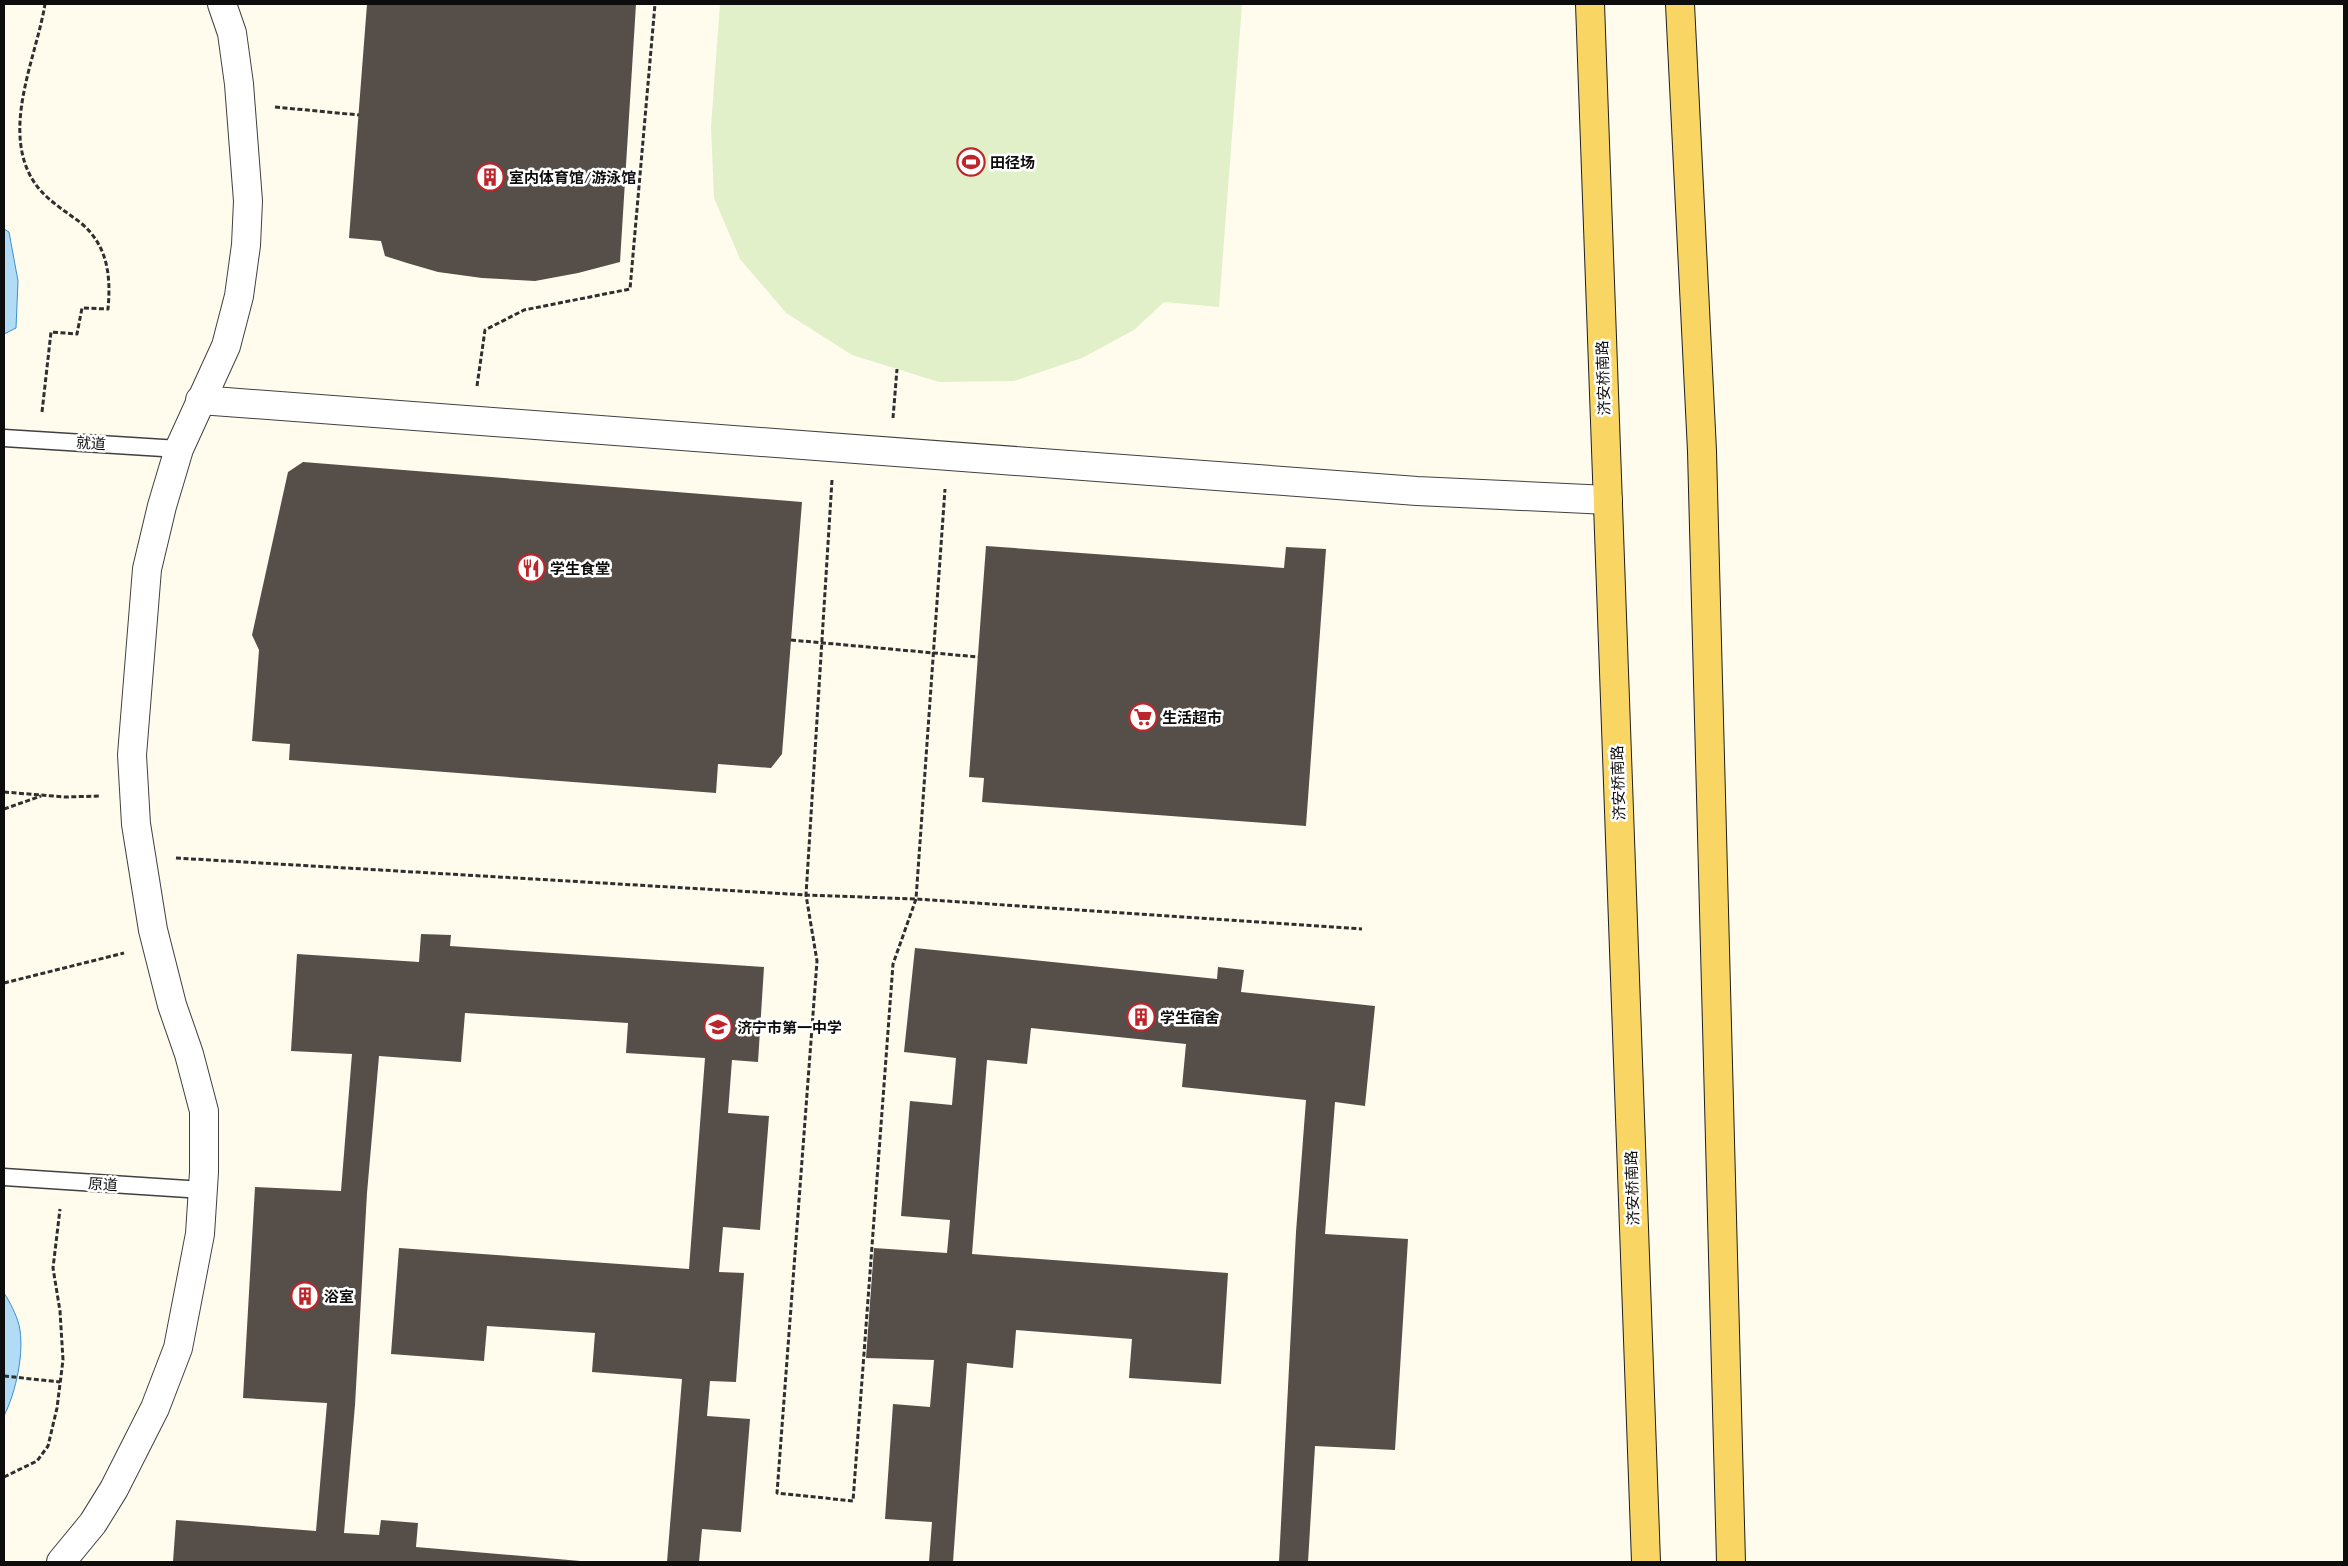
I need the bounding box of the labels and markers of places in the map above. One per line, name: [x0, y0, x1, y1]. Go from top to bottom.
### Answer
sports icon: 田径场: [956, 147, 986, 177]
place label: 田径场: [990, 153, 1035, 172]
building icon: 室内体育馆/游泳馆: [475, 162, 505, 192]
place label: 室内体育馆/游泳馆: [509, 168, 636, 187]
restaurant icon: 学生食堂: [516, 553, 546, 583]
place label: 学生食堂: [550, 559, 610, 578]
supermarket icon: 生活超市: [1128, 702, 1158, 732]
place label: 生活超市: [1162, 708, 1222, 727]
building icon: 学生宿舍: [1126, 1002, 1156, 1032]
place label: 学生宿舍: [1160, 1008, 1220, 1027]
school or university icon: 济宁市第一中学: [703, 1012, 733, 1042]
place label: 济宁市第一中学: [737, 1018, 842, 1037]
building icon: 浴室: [290, 1281, 320, 1311]
place label: 浴室: [324, 1287, 354, 1306]

